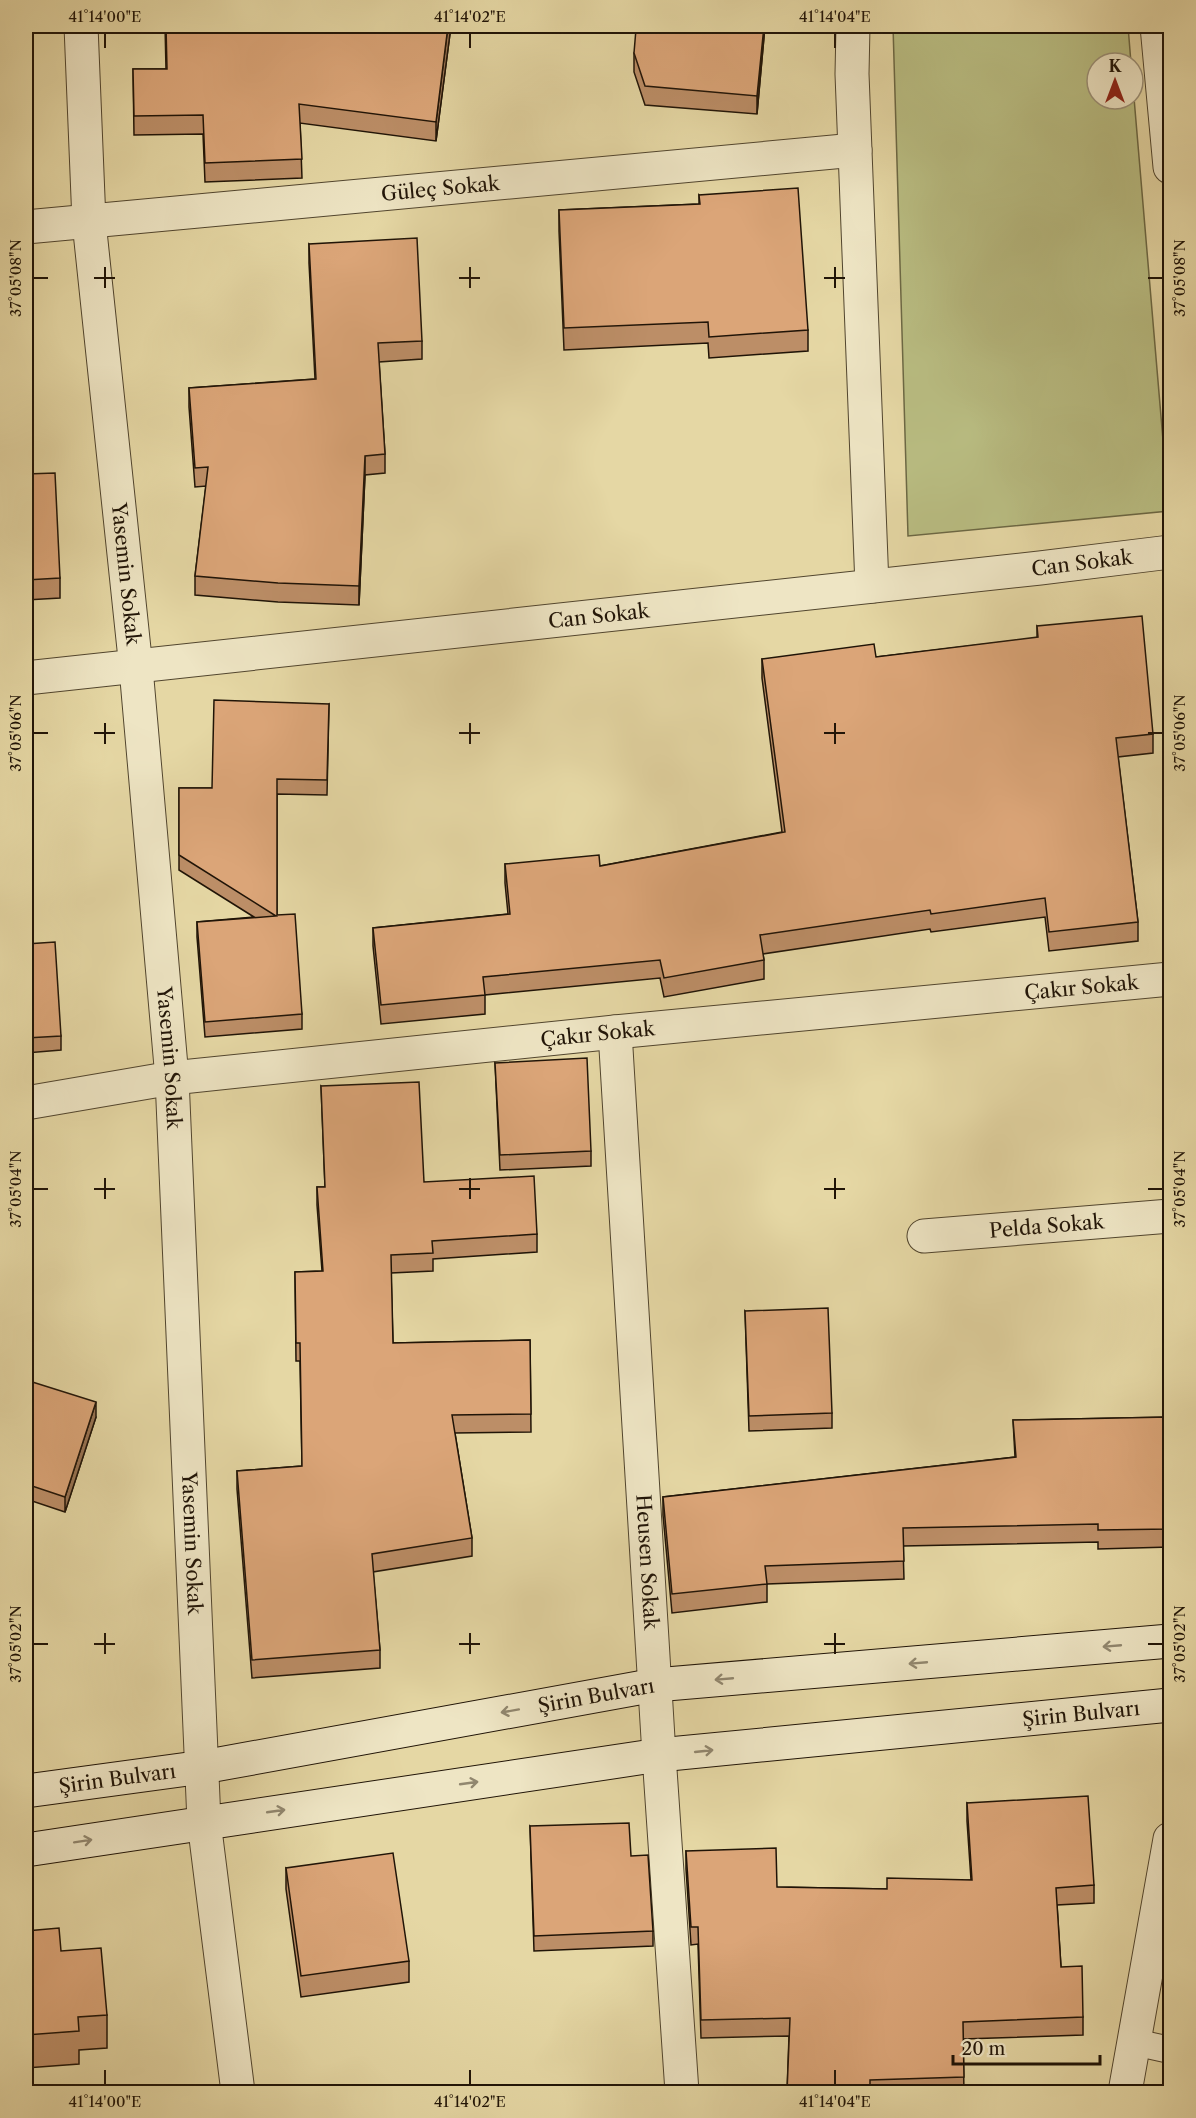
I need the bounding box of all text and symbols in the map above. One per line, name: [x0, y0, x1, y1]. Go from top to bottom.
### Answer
text: 41°14'00"E: [69, 7, 141, 26]
text: 41°14'02"E: [434, 7, 506, 26]
text: 41°14'04"E: [799, 7, 871, 26]
north arrow: [1085, 51, 1145, 111]
text: K: [1109, 56, 1123, 76]
street label: Güleç Sokak: [380, 171, 502, 206]
text: 37°05'08"N: [6, 239, 25, 317]
text: 37°05'08"N: [1170, 239, 1189, 317]
street label: Yasemin Sokak: [107, 501, 146, 648]
street label: Can Sokak: [1030, 545, 1135, 581]
street label: Can Sokak: [547, 598, 652, 633]
text: 37°05'06"N: [6, 694, 25, 772]
text: 37°05'06"N: [1170, 694, 1189, 772]
street label: Çakır Sokak: [1023, 970, 1141, 1005]
street label: Yasemin Sokak: [152, 985, 186, 1131]
street label: Çakır Sokak: [539, 1016, 657, 1052]
text: 37°05'04"N: [6, 1150, 25, 1228]
text: 37°05'04"N: [1170, 1150, 1189, 1228]
street label: Pelda Sokak: [988, 1209, 1106, 1243]
street label: Yasemin Sokak: [177, 1470, 207, 1617]
street label: Heusen Sokak: [631, 1494, 663, 1632]
text: 37°05'02"N: [6, 1605, 25, 1683]
text: 37°05'02"N: [1170, 1605, 1189, 1683]
one-way arrow: [1103, 1641, 1123, 1652]
one-way arrow: [908, 1657, 928, 1668]
street label: Şirin Bulvarı: [536, 1673, 656, 1718]
one-way arrow: [714, 1674, 734, 1685]
street label: Şirin Bulvarı: [1021, 1696, 1141, 1731]
one-way arrow: [501, 1706, 521, 1717]
one-way arrow: [693, 1745, 713, 1756]
street label: Şirin Bulvarı: [57, 1759, 177, 1798]
one-way arrow: [459, 1778, 478, 1789]
one-way arrow: [266, 1806, 285, 1817]
one-way arrow: [73, 1835, 93, 1846]
scale bar: [953, 2028, 1100, 2066]
text: 20 m: [962, 2038, 1006, 2060]
text: 41°14'00"E: [69, 2092, 141, 2111]
text: 41°14'02"E: [434, 2092, 506, 2111]
text: 41°14'04"E: [799, 2092, 871, 2111]

